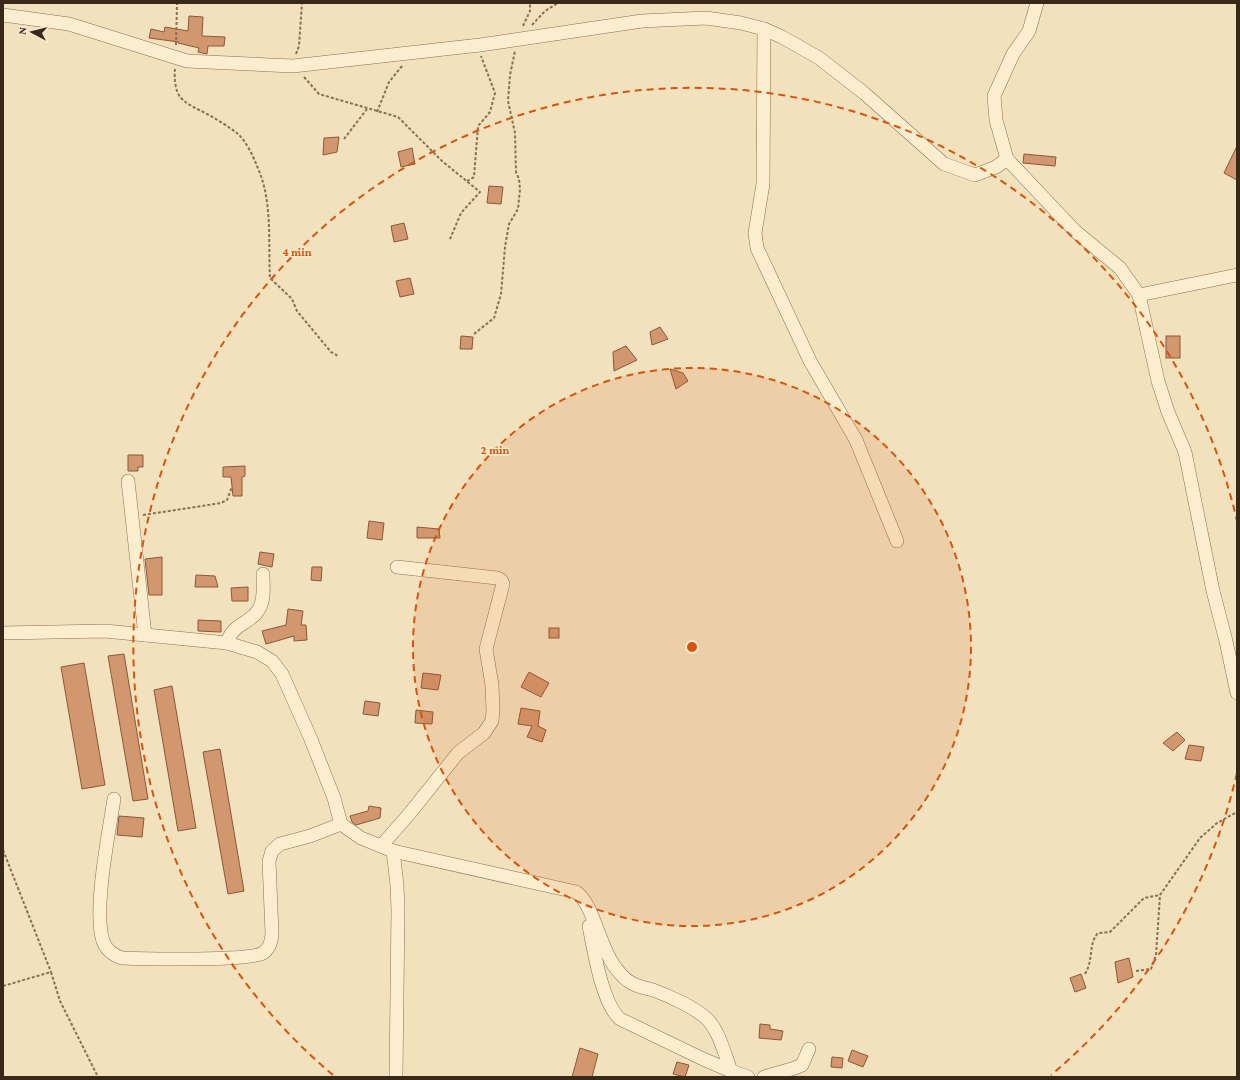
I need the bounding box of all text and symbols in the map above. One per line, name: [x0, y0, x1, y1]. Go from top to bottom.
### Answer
north arrow: [12, 12, 52, 52]
text: N: [16, 26, 29, 35]
text: 4 min: [282, 245, 312, 259]
text: 2 min: [481, 443, 510, 457]
centre of rings: [685, 640, 699, 654]

